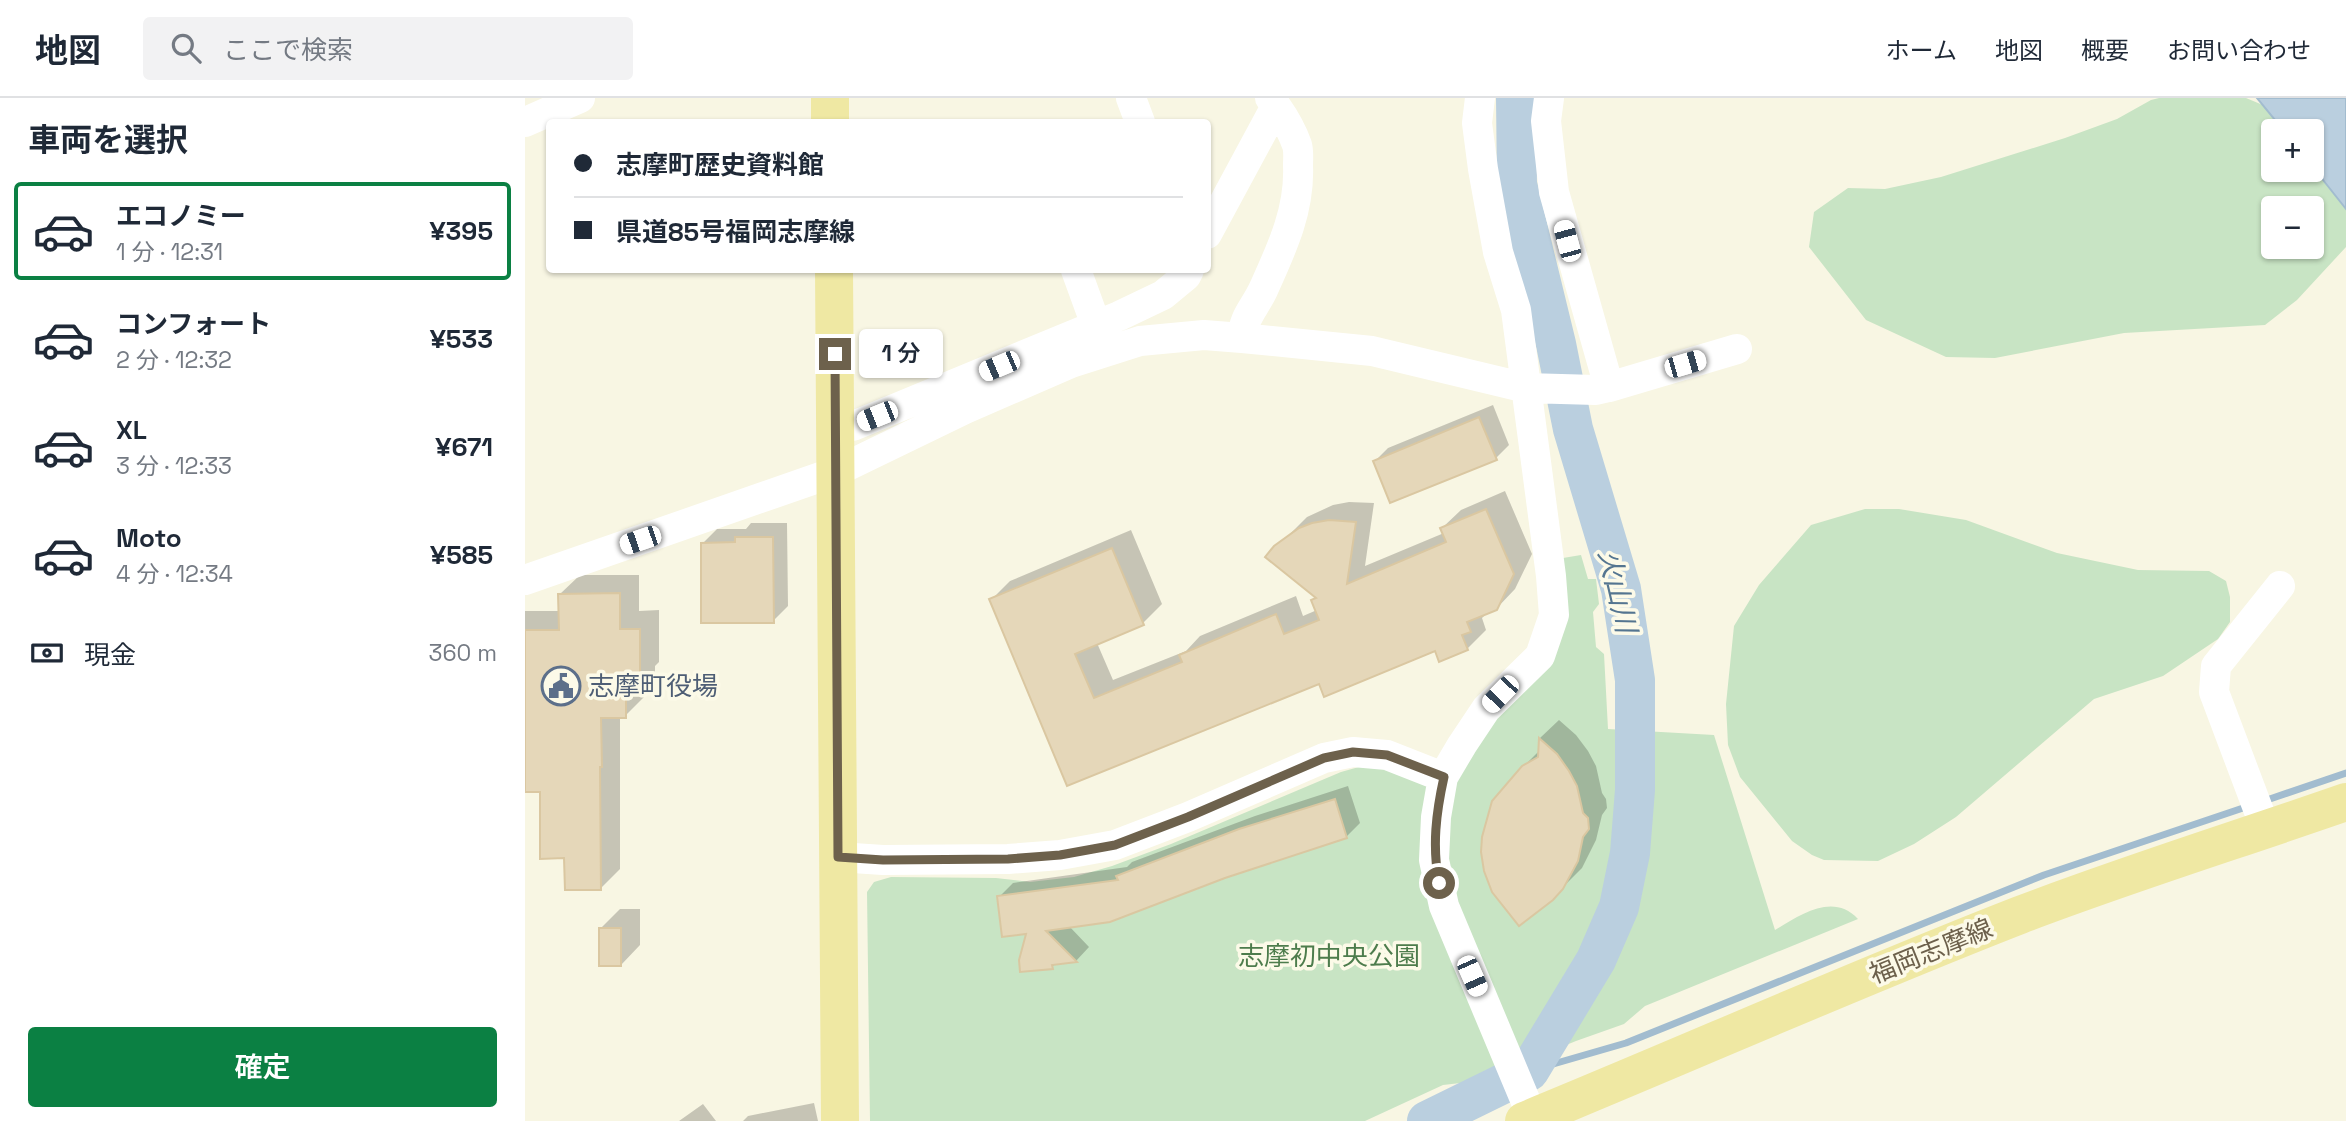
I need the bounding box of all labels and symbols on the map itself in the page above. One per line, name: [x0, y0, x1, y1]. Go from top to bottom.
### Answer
car: [1552, 218, 1583, 264]
callout: 1 分: [859, 330, 943, 378]
route end: [819, 338, 851, 370]
car: [976, 348, 1023, 384]
car: [1662, 348, 1709, 380]
car: [854, 398, 901, 434]
car: [617, 523, 664, 557]
water label: 火山川: [1591, 546, 1646, 639]
public building icon: 志摩町役場: [540, 665, 582, 707]
place label: 志摩町役場: [588, 669, 718, 703]
car: [1478, 672, 1523, 716]
route start: [1423, 867, 1455, 899]
street label: 福岡志摩線: [1864, 911, 1998, 991]
park label: 志摩初中央公園: [1238, 939, 1420, 973]
car: [1454, 953, 1491, 999]

